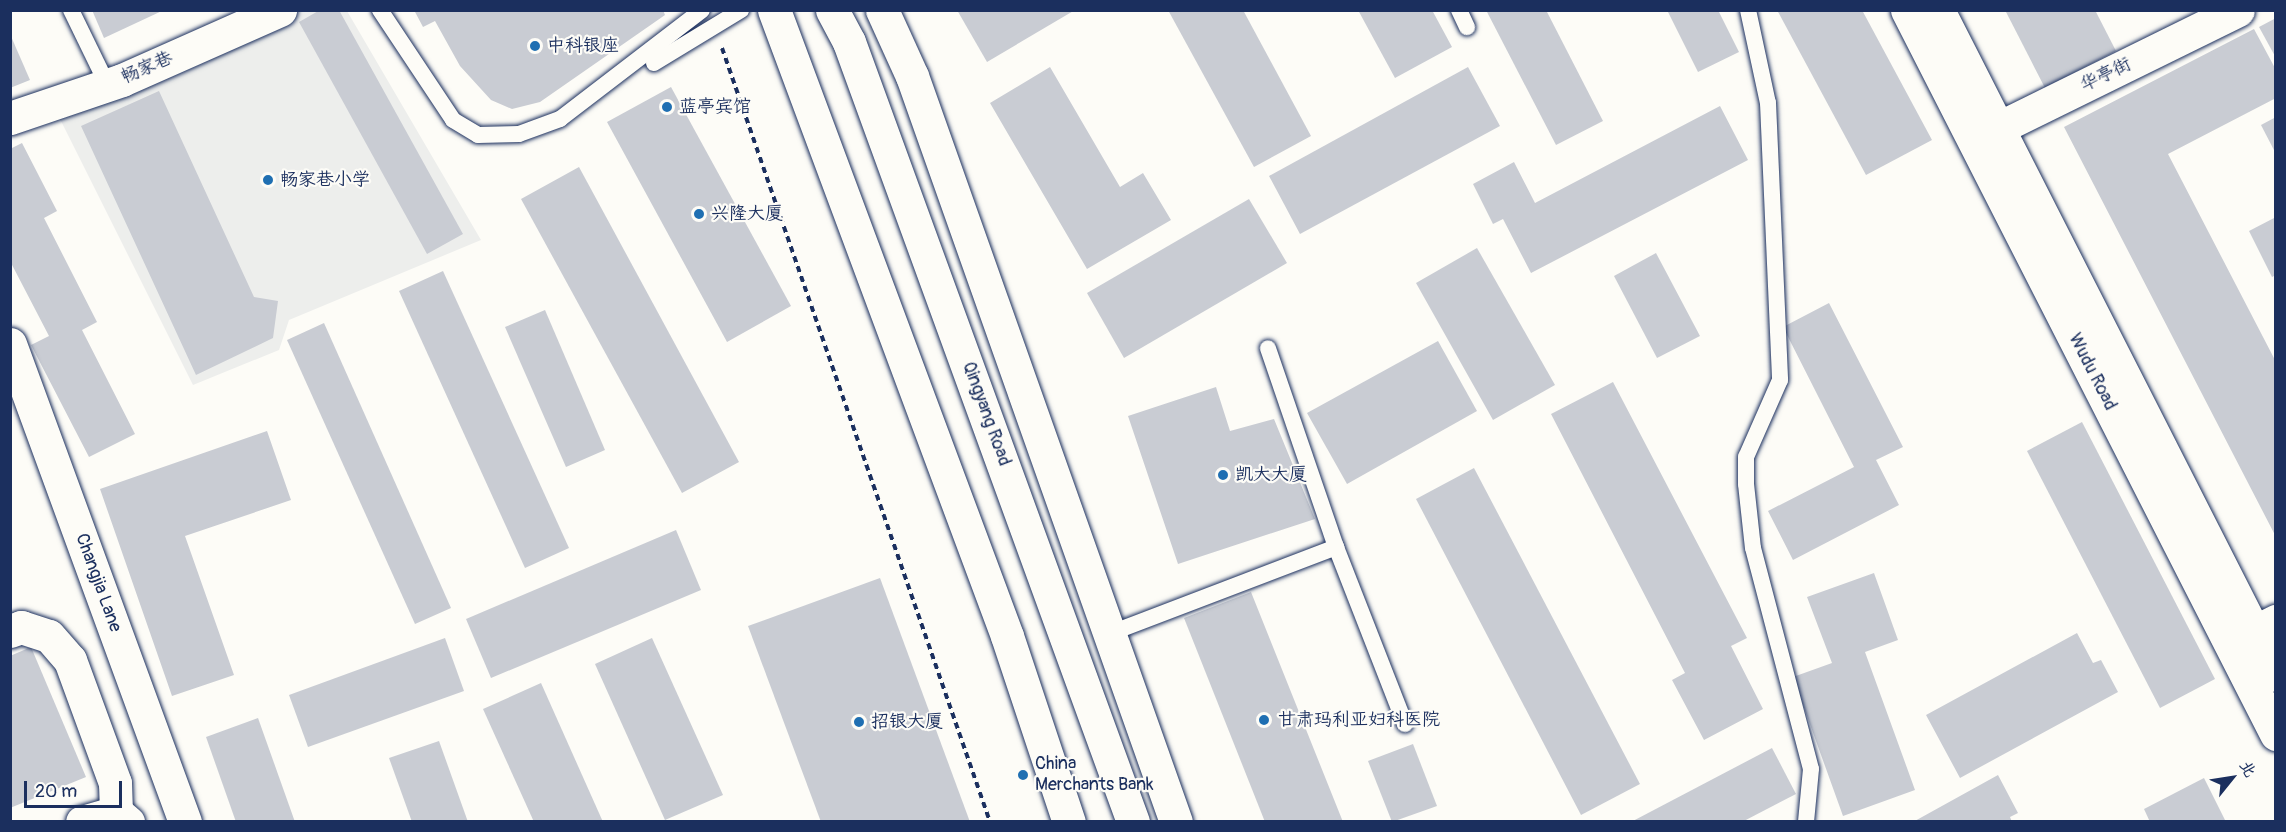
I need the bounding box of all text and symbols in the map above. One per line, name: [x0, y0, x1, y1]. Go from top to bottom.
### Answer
place label: 中科银座: [547, 35, 619, 57]
marker: 中科银座: [528, 39, 542, 53]
street label: 畅家巷: [118, 48, 176, 88]
street label: 华亭街: [2077, 53, 2135, 97]
place label: 蓝亭宾馆: [679, 96, 751, 118]
marker: 蓝亭宾馆: [660, 100, 674, 114]
place label: 畅家巷小学: [280, 169, 370, 191]
marker: 畅家巷小学: [261, 173, 275, 187]
place label: 兴隆大厦: [711, 203, 783, 225]
marker: 兴隆大厦: [692, 207, 706, 221]
street label: Wudu Road: [2063, 330, 2121, 414]
street label: Qingyang Road: [957, 359, 1015, 469]
place label: 凯大大厦: [1235, 464, 1307, 486]
marker: 凯大大厦: [1216, 468, 1230, 482]
street label: Changjia Lane: [70, 531, 126, 635]
place label: 甘肃玛利亚妇科医院: [1278, 709, 1440, 731]
place label: 招银大厦: [871, 711, 943, 733]
marker: 甘肃玛利亚妇科医院: [1255, 711, 1273, 729]
marker: 招银大厦: [852, 715, 866, 729]
north arrow: [2202, 748, 2262, 808]
place label: China Merchants Bank: [1035, 754, 1154, 796]
text: 北: [2235, 757, 2260, 781]
marker: China Merchants Bank: [1016, 768, 1030, 782]
scale bar: [27, 769, 124, 807]
text: 20 m: [35, 780, 77, 803]

